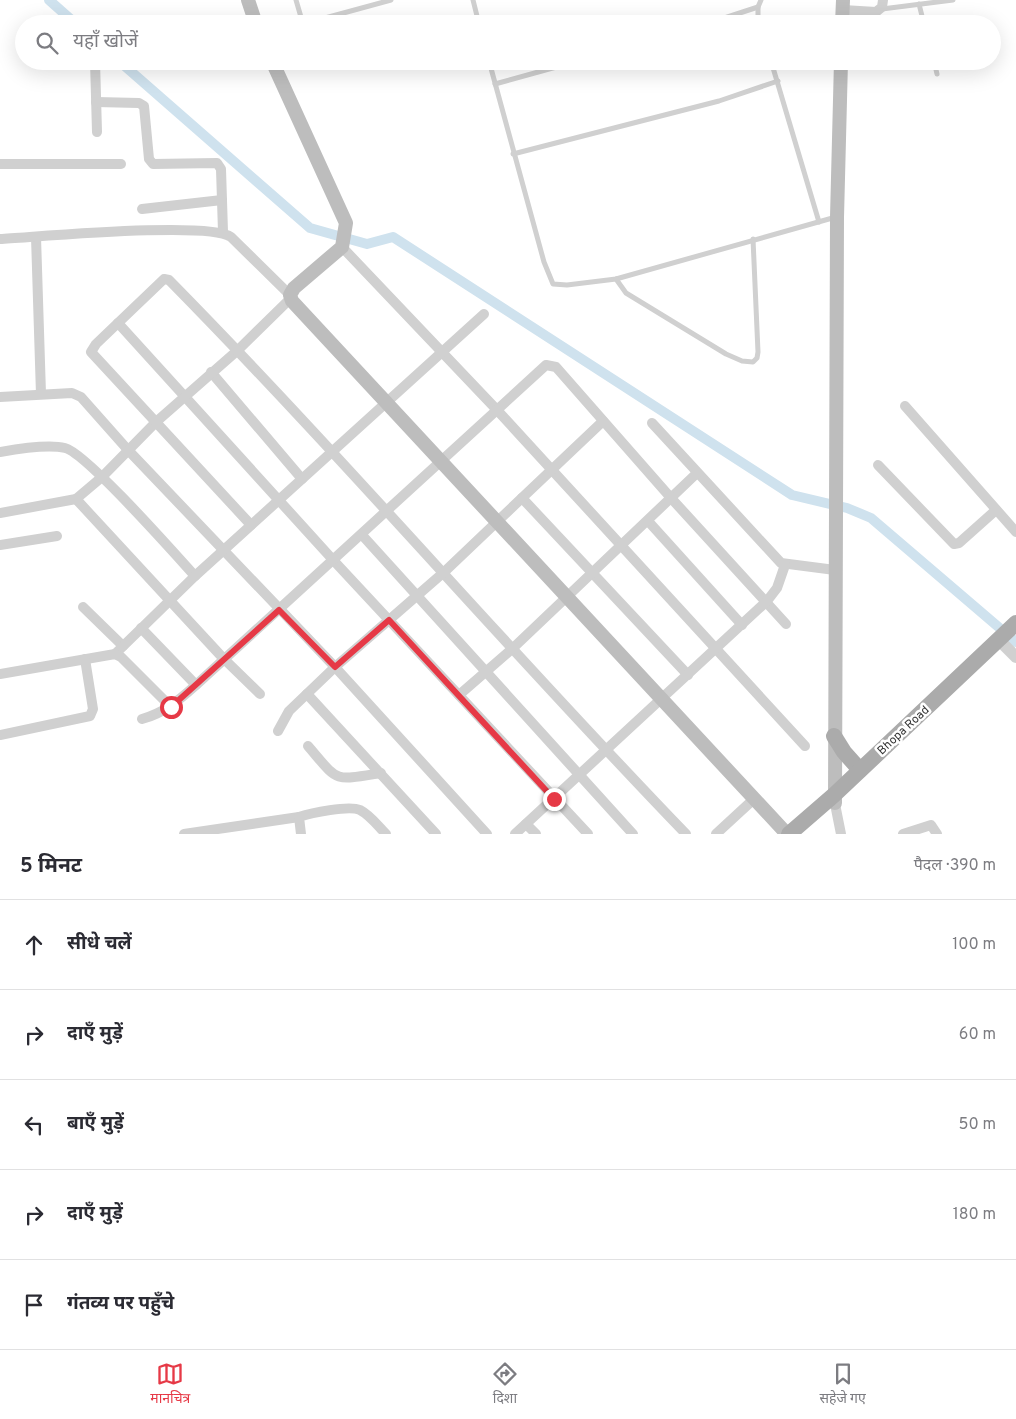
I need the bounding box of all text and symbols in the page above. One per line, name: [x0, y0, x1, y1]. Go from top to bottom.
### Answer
search box: [15, 15, 1001, 70]
icon: search: [33, 29, 61, 57]
text: यहाँ खोजें: [73, 30, 138, 54]
route start: [160, 696, 183, 719]
street label: Bhopa Road: [874, 703, 933, 759]
route end: [543, 788, 566, 811]
text: 5 मिनट: [20, 853, 82, 880]
text: पैदल · 390 m: [914, 856, 996, 876]
icon: ahead: [20, 931, 48, 959]
text: सीधे चलें: [67, 932, 132, 956]
text: 100 m: [952, 935, 996, 955]
icon: right: [20, 1021, 48, 1049]
text: दाएँ मुड़ें: [67, 1022, 123, 1046]
text: 60 m: [959, 1025, 996, 1045]
icon: left: [20, 1111, 48, 1139]
text: बाएँ मुड़ें: [67, 1112, 124, 1136]
text: 50 m: [959, 1115, 996, 1135]
icon: right: [20, 1201, 48, 1229]
text: दाएँ मुड़ें: [67, 1202, 123, 1226]
text: 180 m: [953, 1205, 996, 1225]
icon: arrive: [20, 1291, 48, 1319]
text: गंतव्य पर पहुँचे: [67, 1292, 174, 1316]
tab: मानचित्र: [150, 1360, 190, 1409]
tab: दिशा: [491, 1360, 519, 1409]
tab: सहेजे गए: [820, 1360, 866, 1409]

